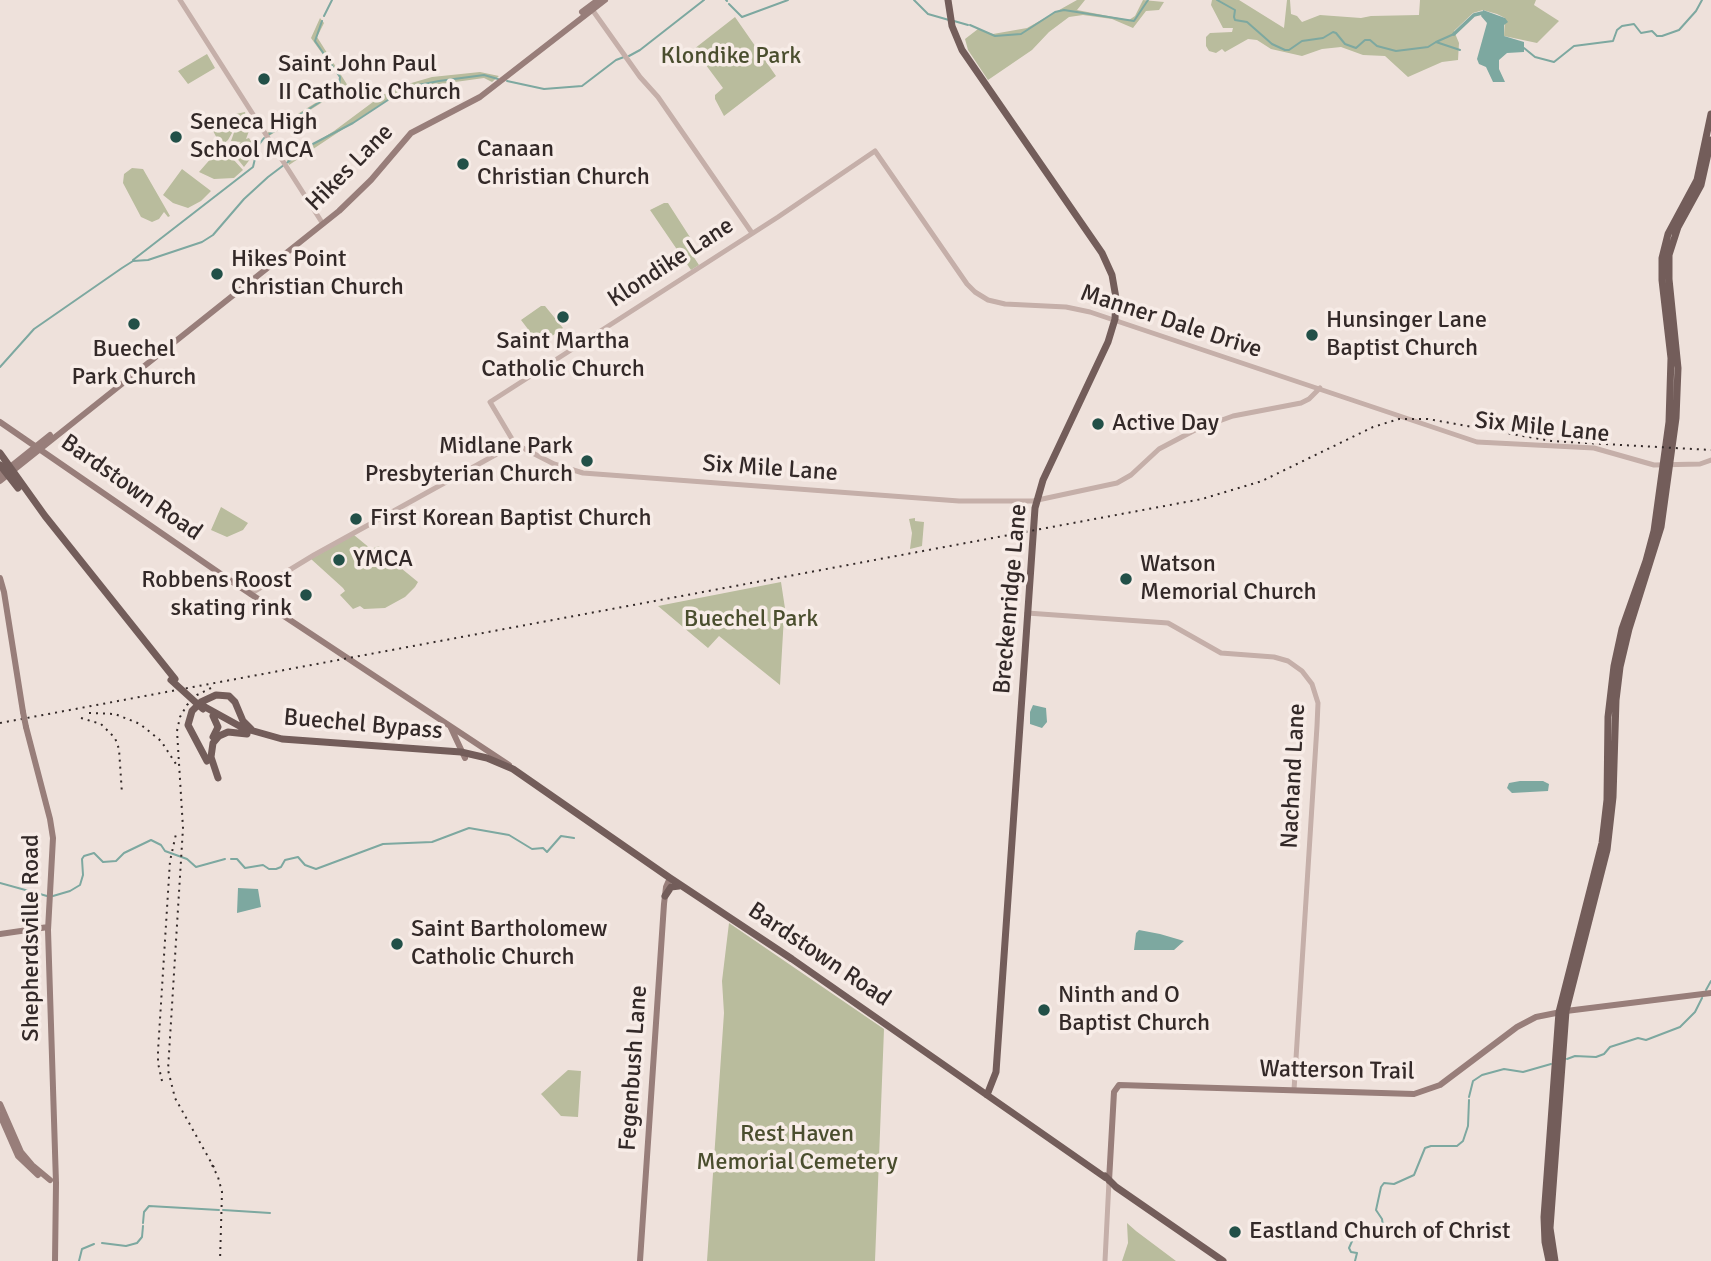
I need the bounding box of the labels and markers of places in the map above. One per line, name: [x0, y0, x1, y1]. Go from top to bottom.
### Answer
place label: Saint John Paul II Catholic Church: [278, 51, 461, 107]
marker: Saint John Paul II Catholic Church: [256, 71, 272, 87]
place label: Seneca High School MCA: [190, 109, 318, 165]
marker: Seneca High School MCA: [168, 129, 184, 145]
place label: Canaan Christian Church: [477, 136, 650, 192]
marker: Canaan Christian Church: [455, 156, 471, 172]
place label: Hikes Point Christian Church: [231, 246, 404, 302]
marker: Hikes Point Christian Church: [209, 266, 225, 282]
place label: Hunsinger Lane Baptist Church: [1326, 307, 1487, 363]
marker: Saint Martha Catholic Church: [555, 309, 571, 325]
marker: Buechel Park Church: [126, 316, 142, 332]
marker: Hunsinger Lane Baptist Church: [1304, 327, 1320, 343]
place label: Saint Martha Catholic Church: [481, 328, 645, 384]
place label: Buechel Park Church: [72, 336, 196, 392]
place label: Active Day: [1112, 410, 1219, 438]
marker: Active Day: [1090, 416, 1106, 432]
place label: Midlane Park Presbyterian Church: [365, 433, 573, 489]
marker: Midlane Park Presbyterian Church: [579, 453, 595, 469]
place label: First Korean Baptist Church: [370, 505, 651, 533]
marker: First Korean Baptist Church: [348, 511, 364, 527]
place label: YMCA: [353, 546, 413, 574]
place label: Watson Memorial Church: [1140, 551, 1317, 607]
marker: YMCA: [331, 552, 347, 568]
place label: Robbens Roost skating rink: [141, 567, 292, 623]
marker: Watson Memorial Church: [1118, 571, 1134, 587]
marker: Robbens Roost skating rink: [298, 587, 314, 603]
place label: Saint Bartholomew Catholic Church: [411, 916, 607, 972]
marker: Saint Bartholomew Catholic Church: [389, 936, 405, 952]
place label: Ninth and O Baptist Church: [1058, 982, 1210, 1038]
marker: Ninth and O Baptist Church: [1036, 1002, 1052, 1018]
place label: Eastland Church of Christ: [1249, 1218, 1510, 1246]
marker: Eastland Church of Christ: [1227, 1224, 1243, 1240]

